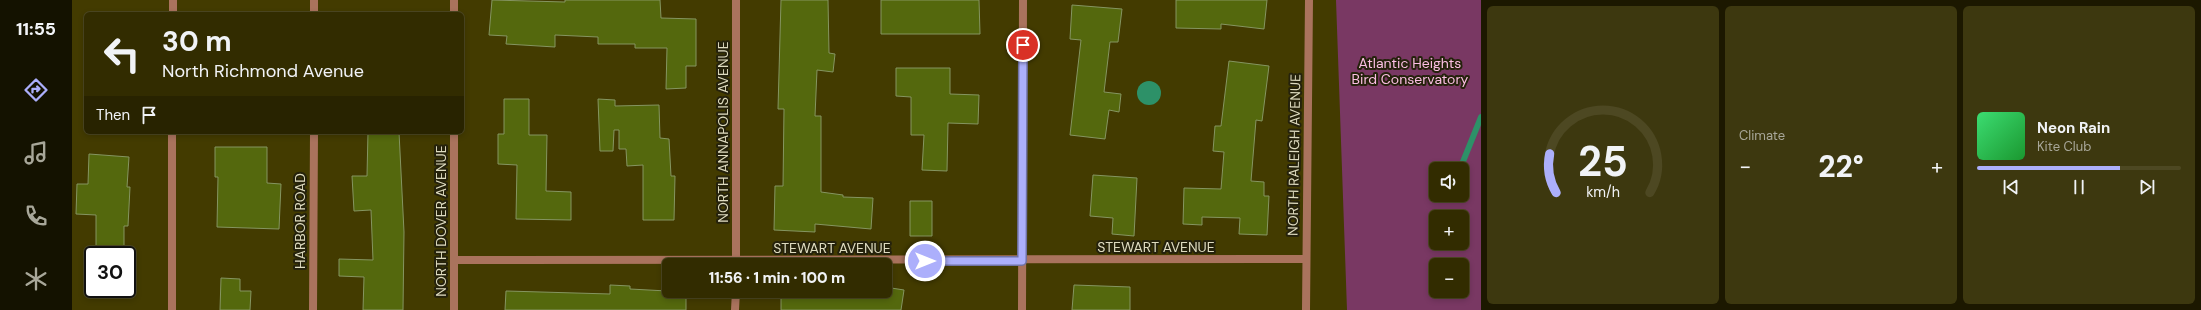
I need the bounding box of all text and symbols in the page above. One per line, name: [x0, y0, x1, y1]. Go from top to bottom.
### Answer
text: 11:55: [16, 17, 56, 41]
text: 30 m: [162, 23, 232, 60]
icon: left: [96, 28, 148, 80]
pin: [1006, 28, 1040, 62]
icon: arrive: [1012, 34, 1034, 56]
street label: NORTH ANNAPOLIS AVENUE: [714, 41, 732, 223]
park label: Atlantic Heights Bird Conservatory: [1352, 54, 1469, 88]
text: North Richmond Avenue: [162, 59, 364, 83]
street label: NORTH RALEIGH AVENUE: [1284, 74, 1304, 236]
icon: directions: [22, 76, 50, 104]
icon: arrive: [138, 104, 160, 126]
text: Then: [96, 105, 130, 125]
text: Neon Rain: [2037, 118, 2110, 138]
text: Climate: [1739, 127, 1785, 144]
text: 25: [1578, 135, 1628, 189]
text: Kite Club: [2037, 138, 2091, 155]
icon: music: [22, 139, 50, 167]
street label: NORTH DOVER AVENUE: [432, 145, 450, 297]
text: 22°: [1818, 147, 1864, 186]
text: −: [1739, 152, 1751, 181]
text: +: [1931, 152, 1943, 181]
map controls: [1429, 162, 1469, 298]
button: sound: [1429, 162, 1469, 202]
street label: HARBOR ROAD: [291, 173, 309, 269]
icon: previous: [2000, 176, 2022, 198]
icon: pause: [2068, 176, 2090, 198]
icon: next: [2136, 176, 2158, 198]
text: km/h: [1586, 183, 1620, 201]
icon: phone: [22, 202, 50, 230]
button: +: [1429, 210, 1469, 250]
street label: STEWART AVENUE: [1097, 238, 1215, 256]
street label: STEWART AVENUE: [773, 239, 891, 257]
position arrow: [904, 240, 946, 282]
speed limit sign: 30: [84, 246, 136, 298]
button: −: [1429, 258, 1469, 298]
icon: climate: [22, 265, 50, 293]
text: 11:56 · 1 min · 100 m: [709, 268, 845, 288]

